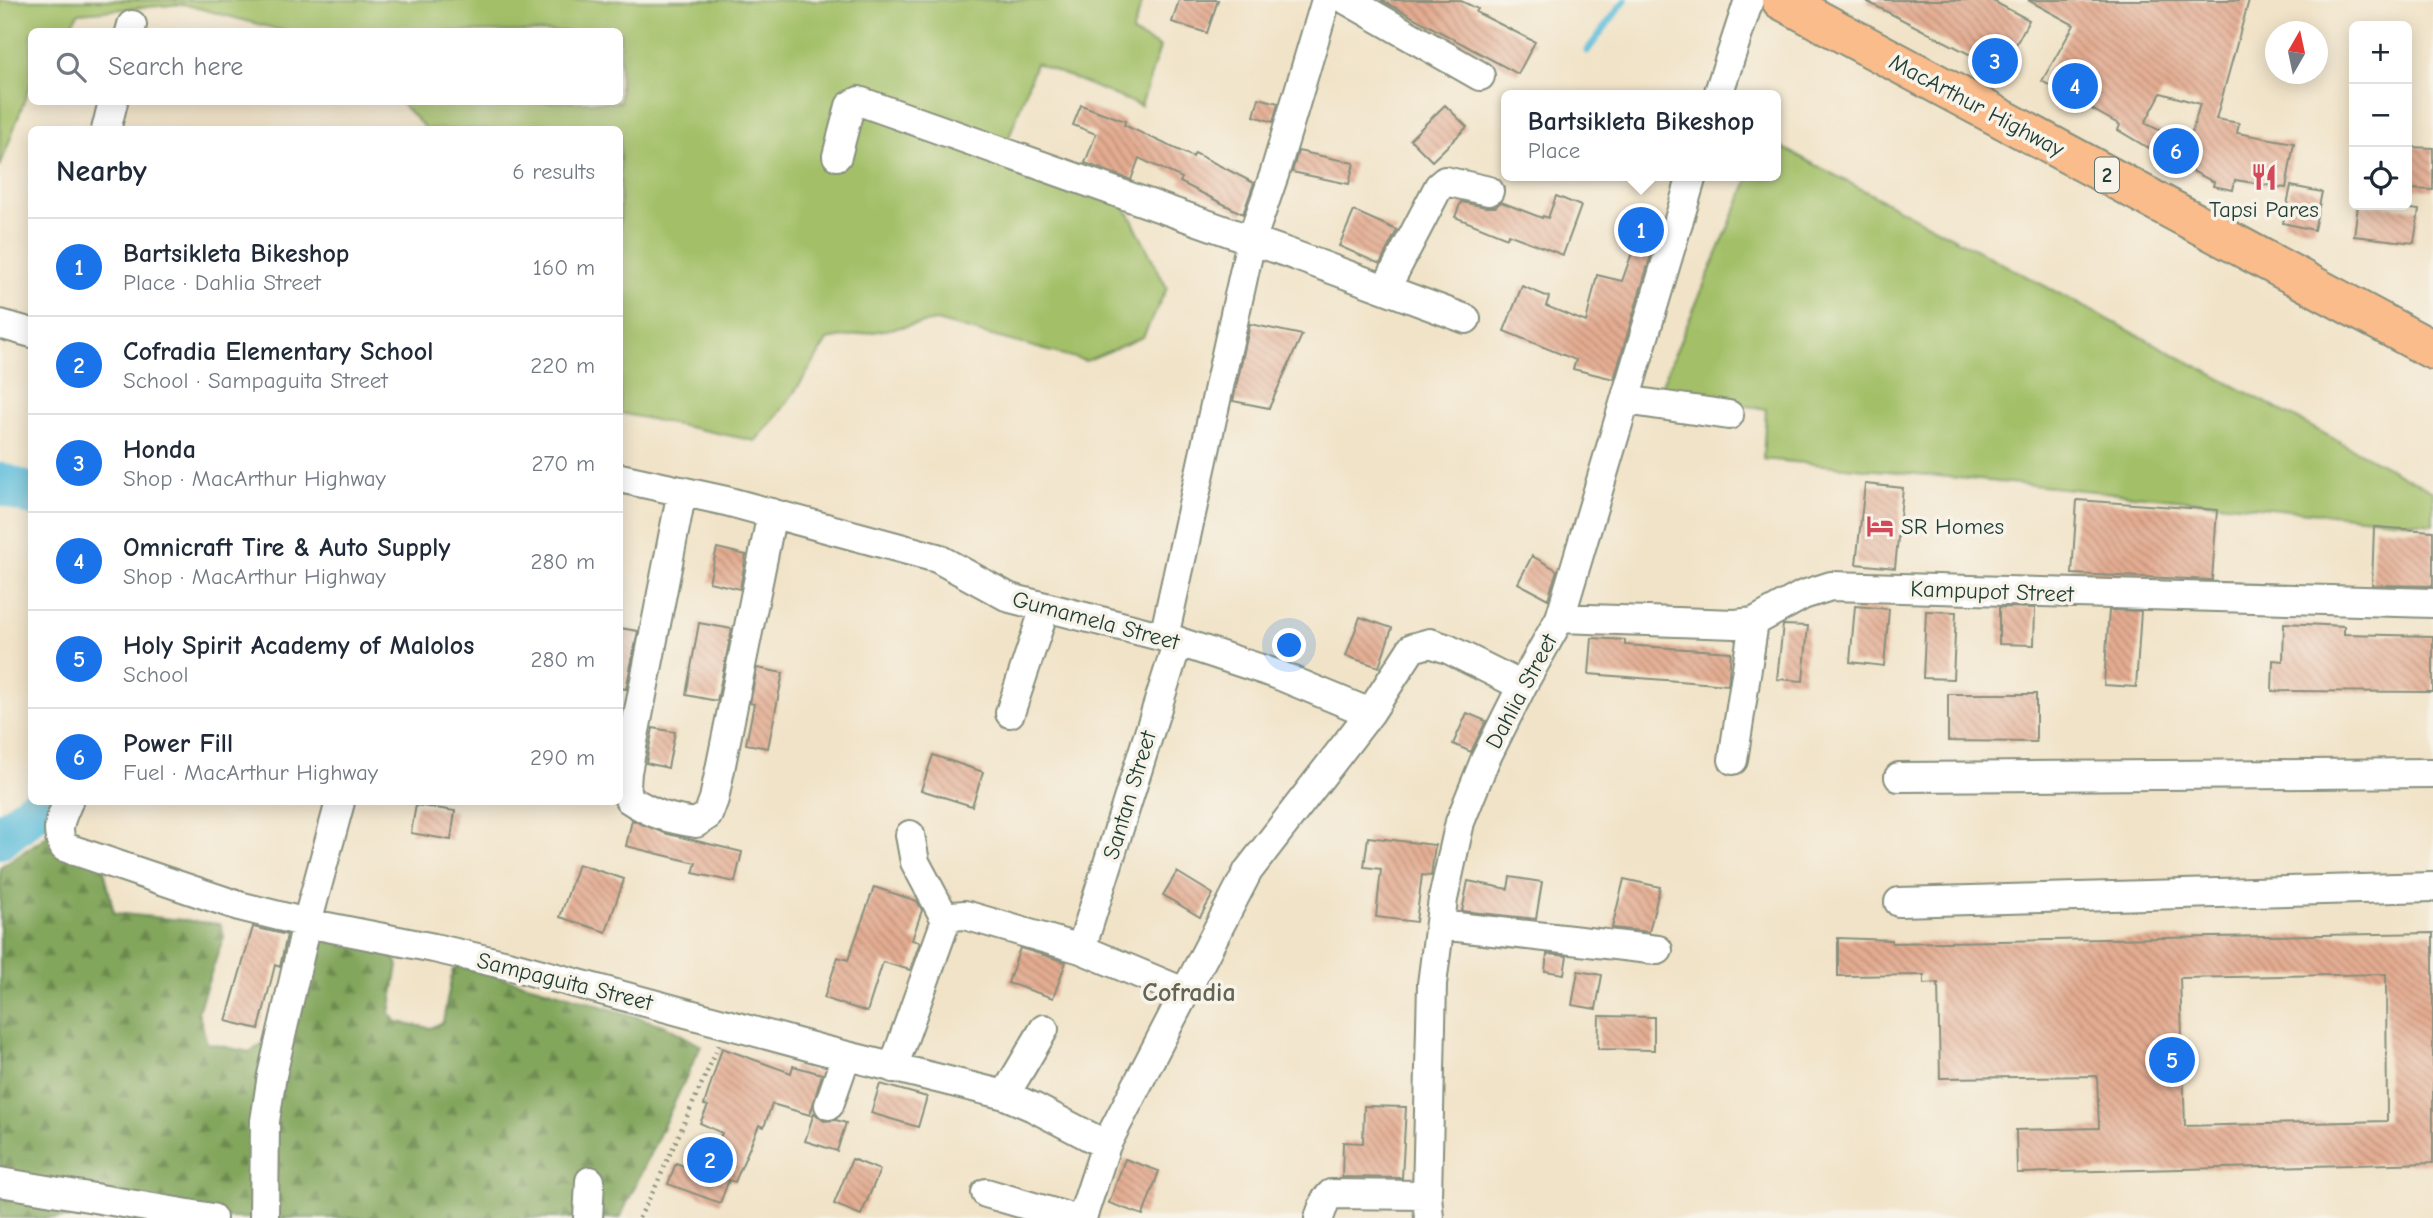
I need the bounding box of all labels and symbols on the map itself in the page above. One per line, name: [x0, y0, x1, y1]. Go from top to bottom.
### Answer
north arrow: [2265, 21, 2328, 84]
pin: 3: [1972, 35, 2018, 87]
street label: MacArthur Highway: [1885, 48, 2069, 163]
pin: 4: [2052, 60, 2098, 112]
pin: 6: [2153, 125, 2199, 177]
road number: 2: [2095, 158, 2119, 192]
restaurant icon: Tapsi Pares: [2249, 162, 2279, 192]
place label: Tapsi Pares: [2209, 196, 2319, 223]
pin: 1: [1618, 204, 1664, 256]
hotel icon: SR Homes: [1865, 511, 1895, 541]
place label: SR Homes: [1901, 513, 2004, 540]
street label: Kampupot Street: [1910, 575, 2076, 608]
street label: Gumamela Street: [1009, 585, 1184, 656]
your location: [1272, 628, 1306, 662]
street label: Dahlia Street: [1480, 628, 1564, 753]
street label: Santan Street: [1097, 726, 1162, 863]
street label: Sampaguita Street: [474, 947, 657, 1017]
district label: Cofradia: [1142, 978, 1236, 1008]
pin: 5: [2149, 1034, 2195, 1086]
pin: 2: [687, 1134, 733, 1186]

